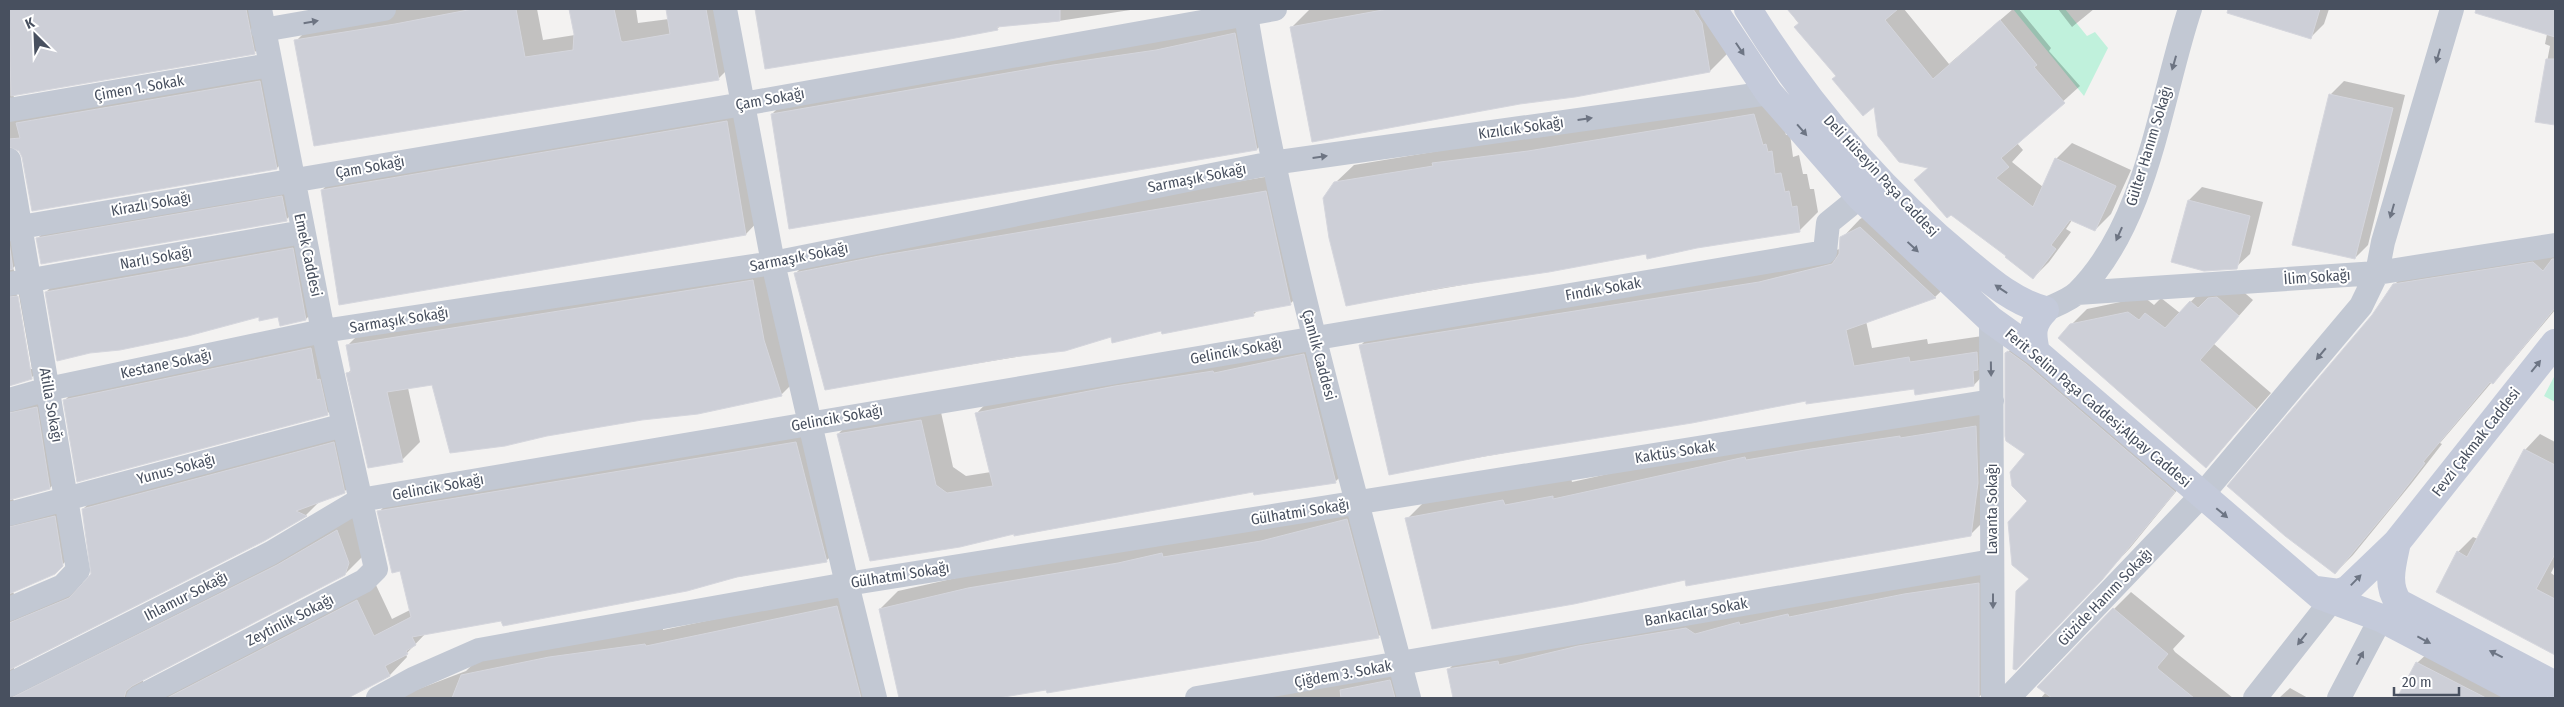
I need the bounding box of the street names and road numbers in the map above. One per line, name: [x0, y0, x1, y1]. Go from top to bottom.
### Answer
street label: Çimen 1. Sokak: [93, 71, 185, 105]
street label: Çam Sokağı: [734, 84, 806, 114]
street label: Gülter Hanım Sokağı: [2122, 84, 2176, 208]
street label: Deli Hüseyin Paşa Caddesi: [1820, 111, 1942, 241]
street label: Kızılcık Sokağı: [1477, 113, 1565, 143]
street label: Çam Sokağı: [334, 152, 406, 182]
street label: Sarmaşık Sokağı: [1146, 160, 1248, 196]
street label: Kirazlı Sokağı: [109, 188, 193, 220]
street label: Emek Caddesi: [290, 212, 326, 298]
street label: Sarmaşık Sokağı: [748, 239, 850, 275]
street label: Narlı Sokağı: [118, 243, 194, 273]
street label: İlim Sokağı: [2283, 266, 2351, 288]
street label: Fındık Sokak: [1564, 273, 1642, 305]
street label: Sarmaşık Sokağı: [348, 303, 450, 337]
street label: Çamlık Caddesi: [1298, 308, 1340, 402]
street label: Ferit Selim Paşa Caddesi;Alpay Caddesi: [2001, 325, 2195, 491]
street label: Gelincik Sokağı: [1189, 334, 1283, 368]
street label: Kestane Sokağı: [119, 346, 213, 382]
street label: Atilla Sokağı: [36, 366, 66, 444]
street label: Fevzi Çakmak Caddesi: [2428, 384, 2524, 500]
street label: Gelincik Sokağı: [790, 401, 884, 435]
street label: Kaktüs Sokak: [1633, 437, 1717, 467]
street label: Yunus Sokağı: [135, 450, 217, 488]
street label: Lavanta Sokağı: [1983, 463, 2001, 555]
street label: Gelincik Sokağı: [391, 470, 485, 504]
street label: Gülhatmi Sokağı: [1249, 495, 1351, 529]
street label: Güzide Hanım Sokağı: [2054, 545, 2156, 649]
street label: Gülhatmi Sokağı: [849, 558, 951, 592]
street label: Ihlamur Sokağı: [141, 567, 231, 625]
street label: Zeytinlik Sokağı: [243, 590, 337, 650]
street label: Bankacılar Sokak: [1643, 594, 1749, 630]
street label: Çiğdem 3. Sokak: [1293, 657, 1393, 691]

